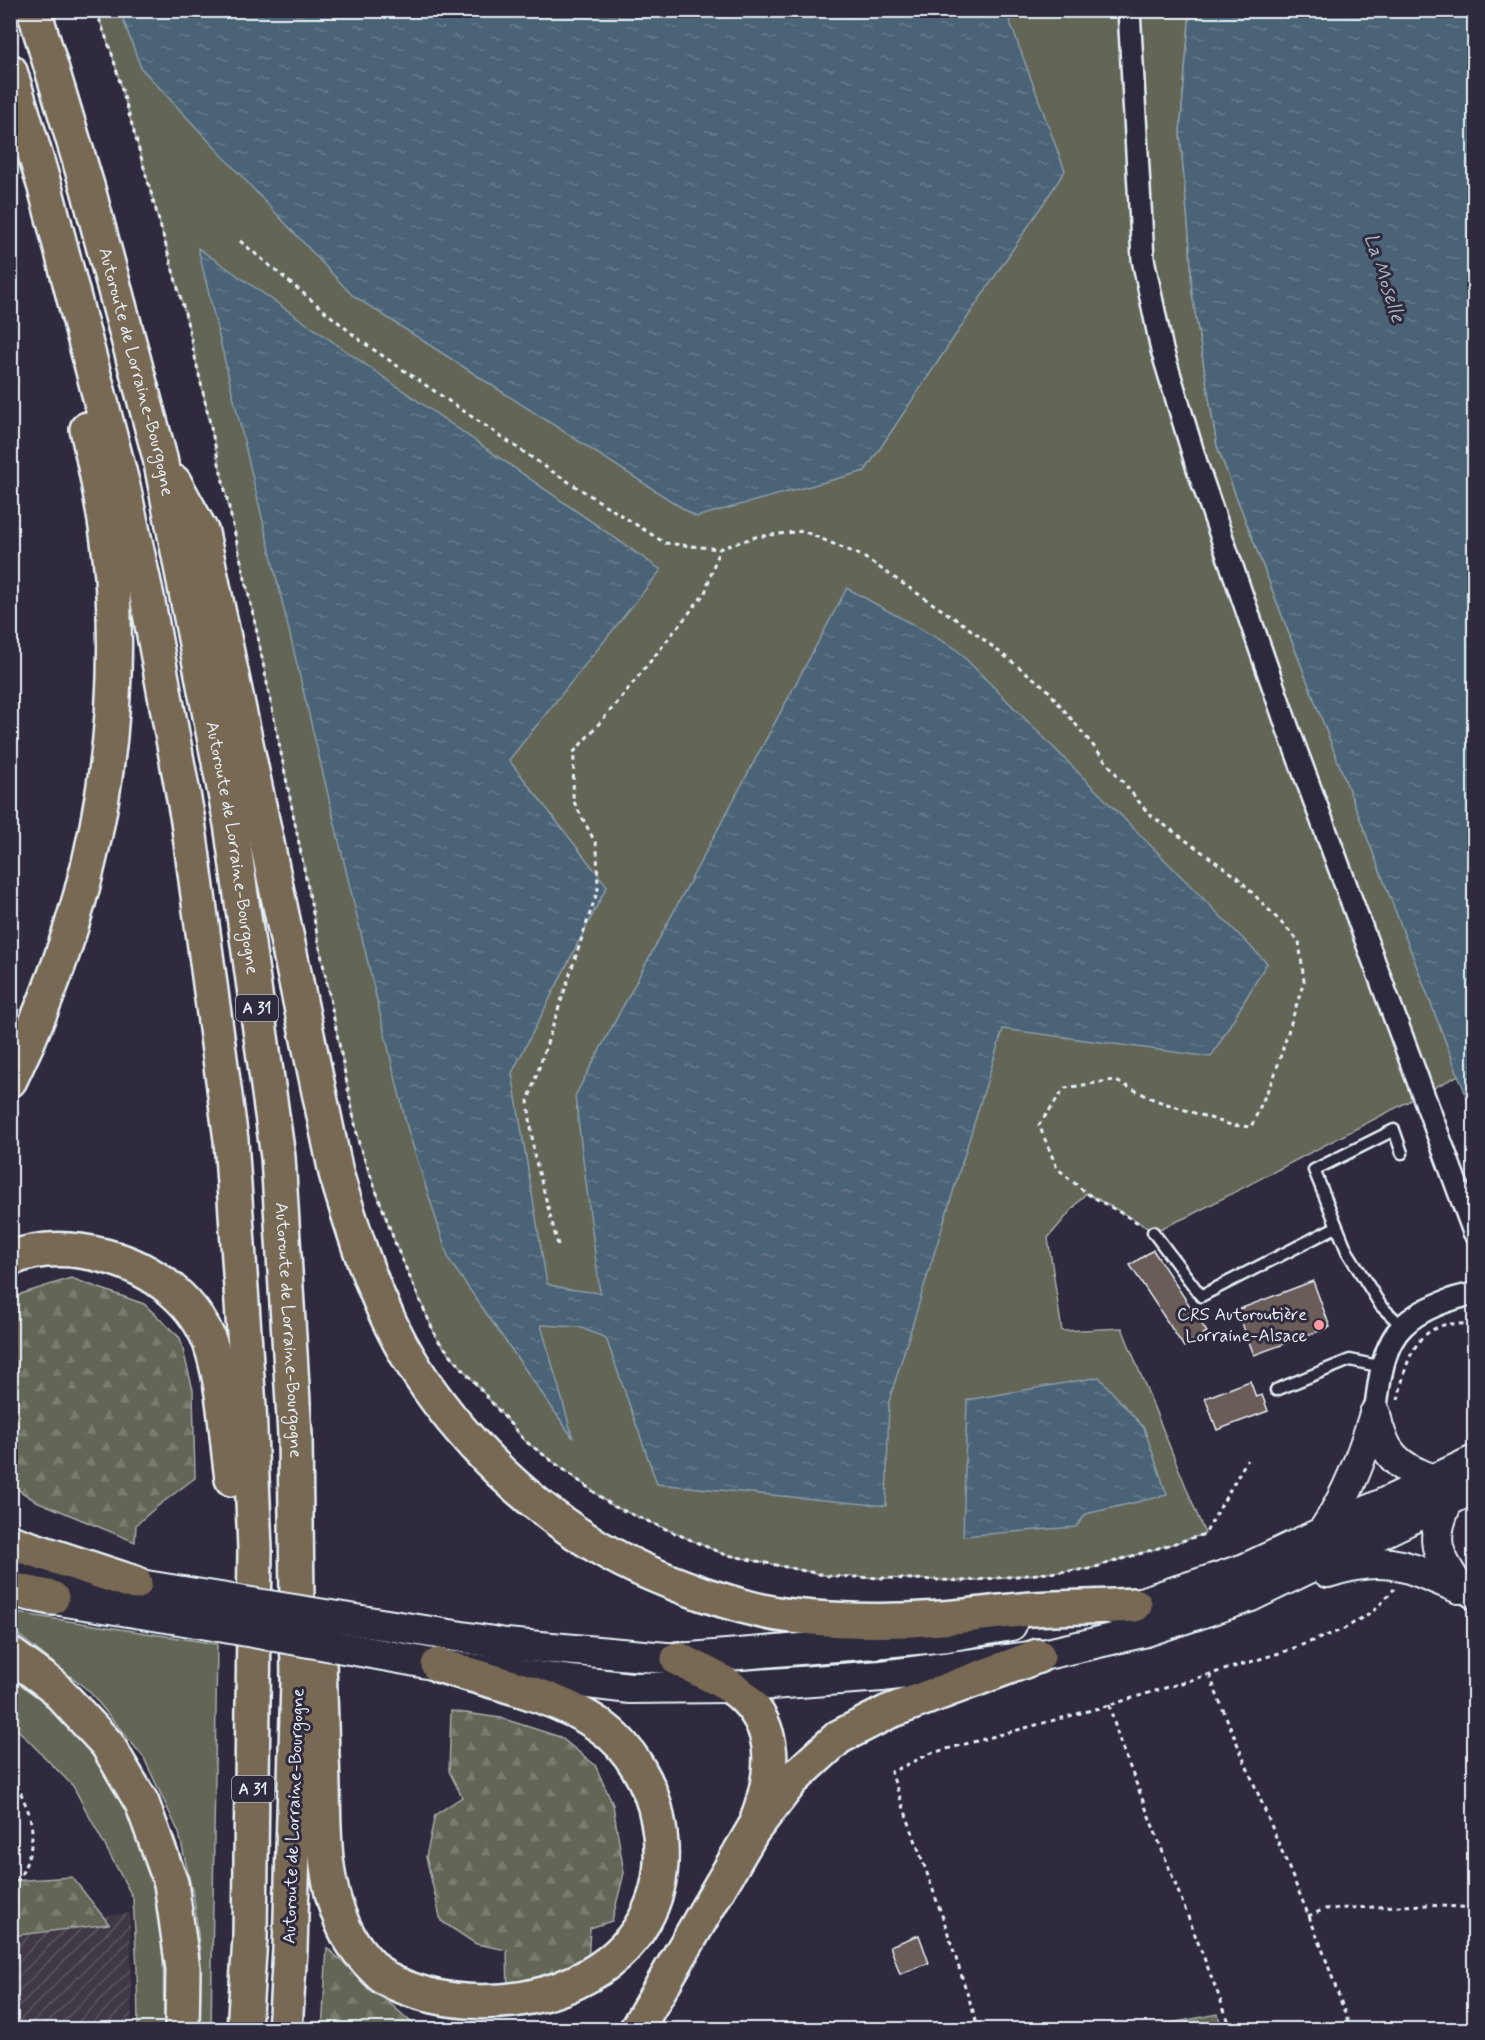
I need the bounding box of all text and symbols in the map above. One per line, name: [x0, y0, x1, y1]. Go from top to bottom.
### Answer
water label: La Moselle: [1357, 230, 1411, 327]
street label: Autoroute de Lorraine-Bourgogne: [92, 245, 179, 498]
street label: Autoroute de Lorraine-Bourgogne: [199, 719, 264, 976]
road number: A 31: [236, 995, 278, 1021]
street label: Autoroute de Lorraine-Bourgogne: [269, 1202, 307, 1458]
place label: CRS Autoroutière Lorraine-Alsace: [1177, 1303, 1307, 1348]
marker: CRS Autoroutière Lorraine-Alsace: [1312, 1318, 1326, 1332]
street label: Autoroute de Lorraine-Bourgogne: [278, 1688, 311, 1944]
road number: A 31: [232, 1776, 274, 1802]

